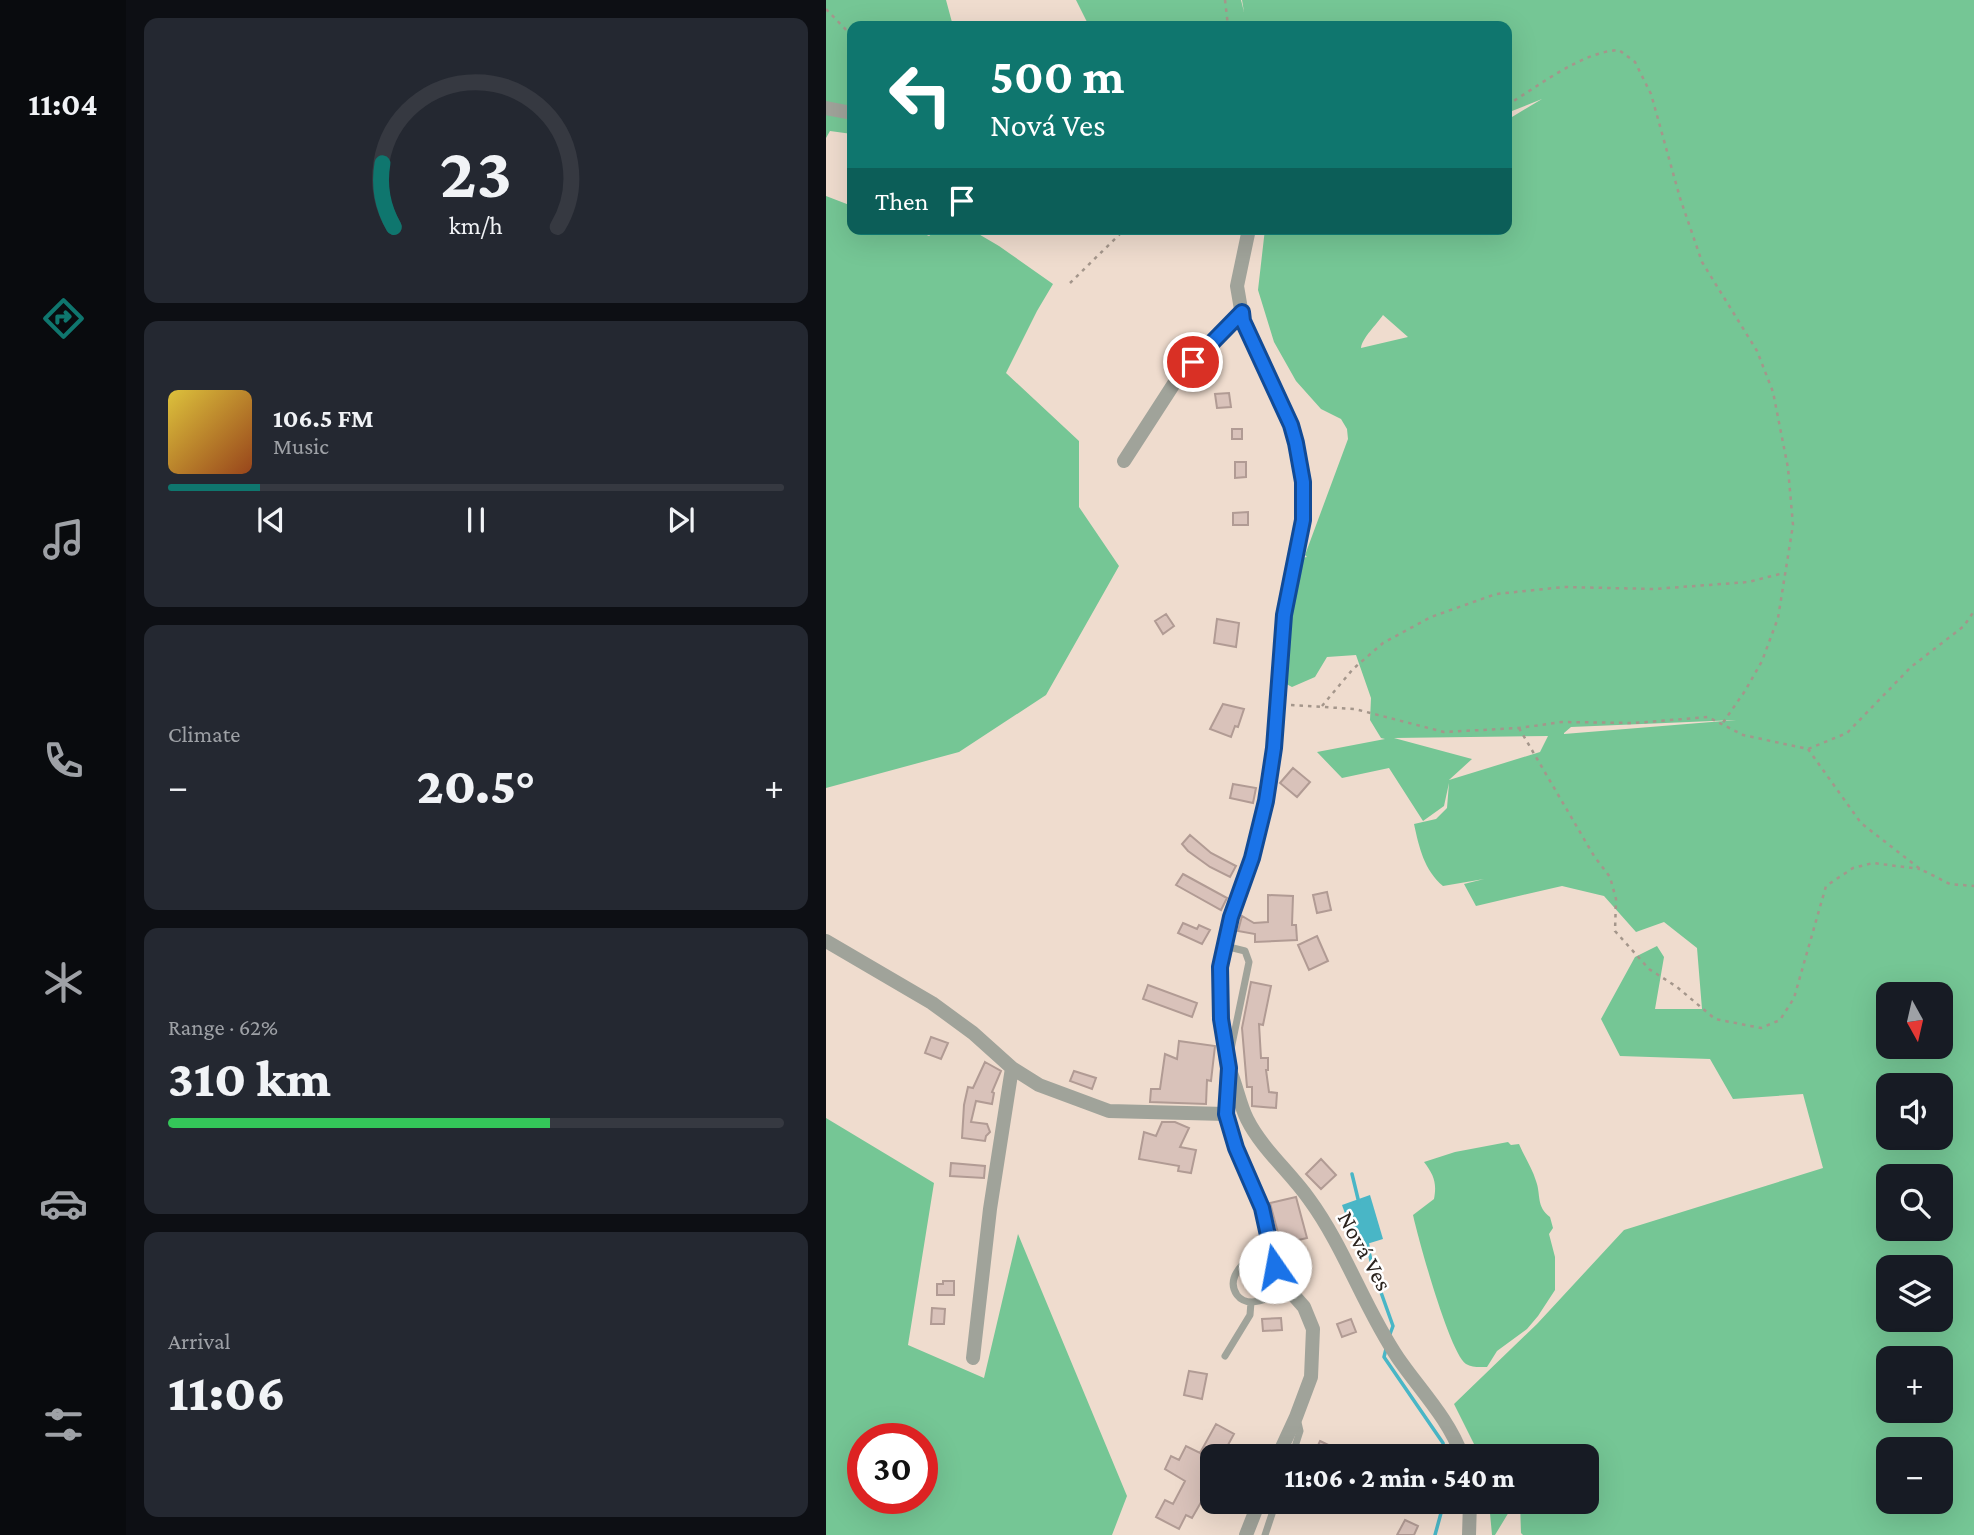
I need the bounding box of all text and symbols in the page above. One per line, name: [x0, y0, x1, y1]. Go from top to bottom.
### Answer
icon: left: [875, 49, 966, 140]
text: 500 m: [990, 49, 1124, 104]
text: 11:04: [28, 86, 98, 122]
text: Nová Ves: [990, 107, 1106, 143]
text: 23: [440, 132, 512, 213]
icon: arrive: [943, 182, 981, 220]
text: Then: [875, 187, 929, 216]
text: km/h: [449, 212, 503, 239]
icon: directions: [39, 294, 88, 343]
pin: [1163, 332, 1223, 392]
icon: arrive: [1174, 343, 1212, 381]
text: 106.5 FM: [273, 404, 374, 433]
text: Music: [273, 433, 329, 459]
icon: previous: [252, 501, 290, 539]
icon: pause: [457, 501, 495, 539]
icon: next: [662, 501, 700, 539]
icon: music: [39, 515, 88, 564]
text: Climate: [168, 721, 240, 747]
icon: phone: [39, 736, 88, 785]
text: 20.5°: [416, 756, 536, 814]
text: −: [168, 765, 188, 807]
text: +: [764, 765, 784, 807]
icon: climate: [39, 958, 88, 1007]
north arrow: [1876, 982, 1953, 1059]
map controls: [1876, 982, 1953, 1514]
text: Range · 62%: [168, 1014, 278, 1040]
text: 310 km: [168, 1049, 331, 1107]
button: sound: [1876, 1073, 1953, 1150]
button: search: [1876, 1164, 1953, 1241]
icon: car: [39, 1179, 88, 1228]
street label: Nová Ves: [1333, 1206, 1398, 1295]
position arrow: [1238, 1230, 1312, 1304]
button: layers: [1876, 1255, 1953, 1332]
text: Arrival: [168, 1328, 231, 1354]
button: +: [1876, 1346, 1953, 1423]
text: 11:06: [168, 1363, 286, 1421]
icon: filters: [39, 1400, 88, 1449]
speed limit sign: 30: [847, 1423, 938, 1514]
button: −: [1876, 1437, 1953, 1514]
text: 11:06 · 2 min · 540 m: [1284, 1464, 1515, 1493]

